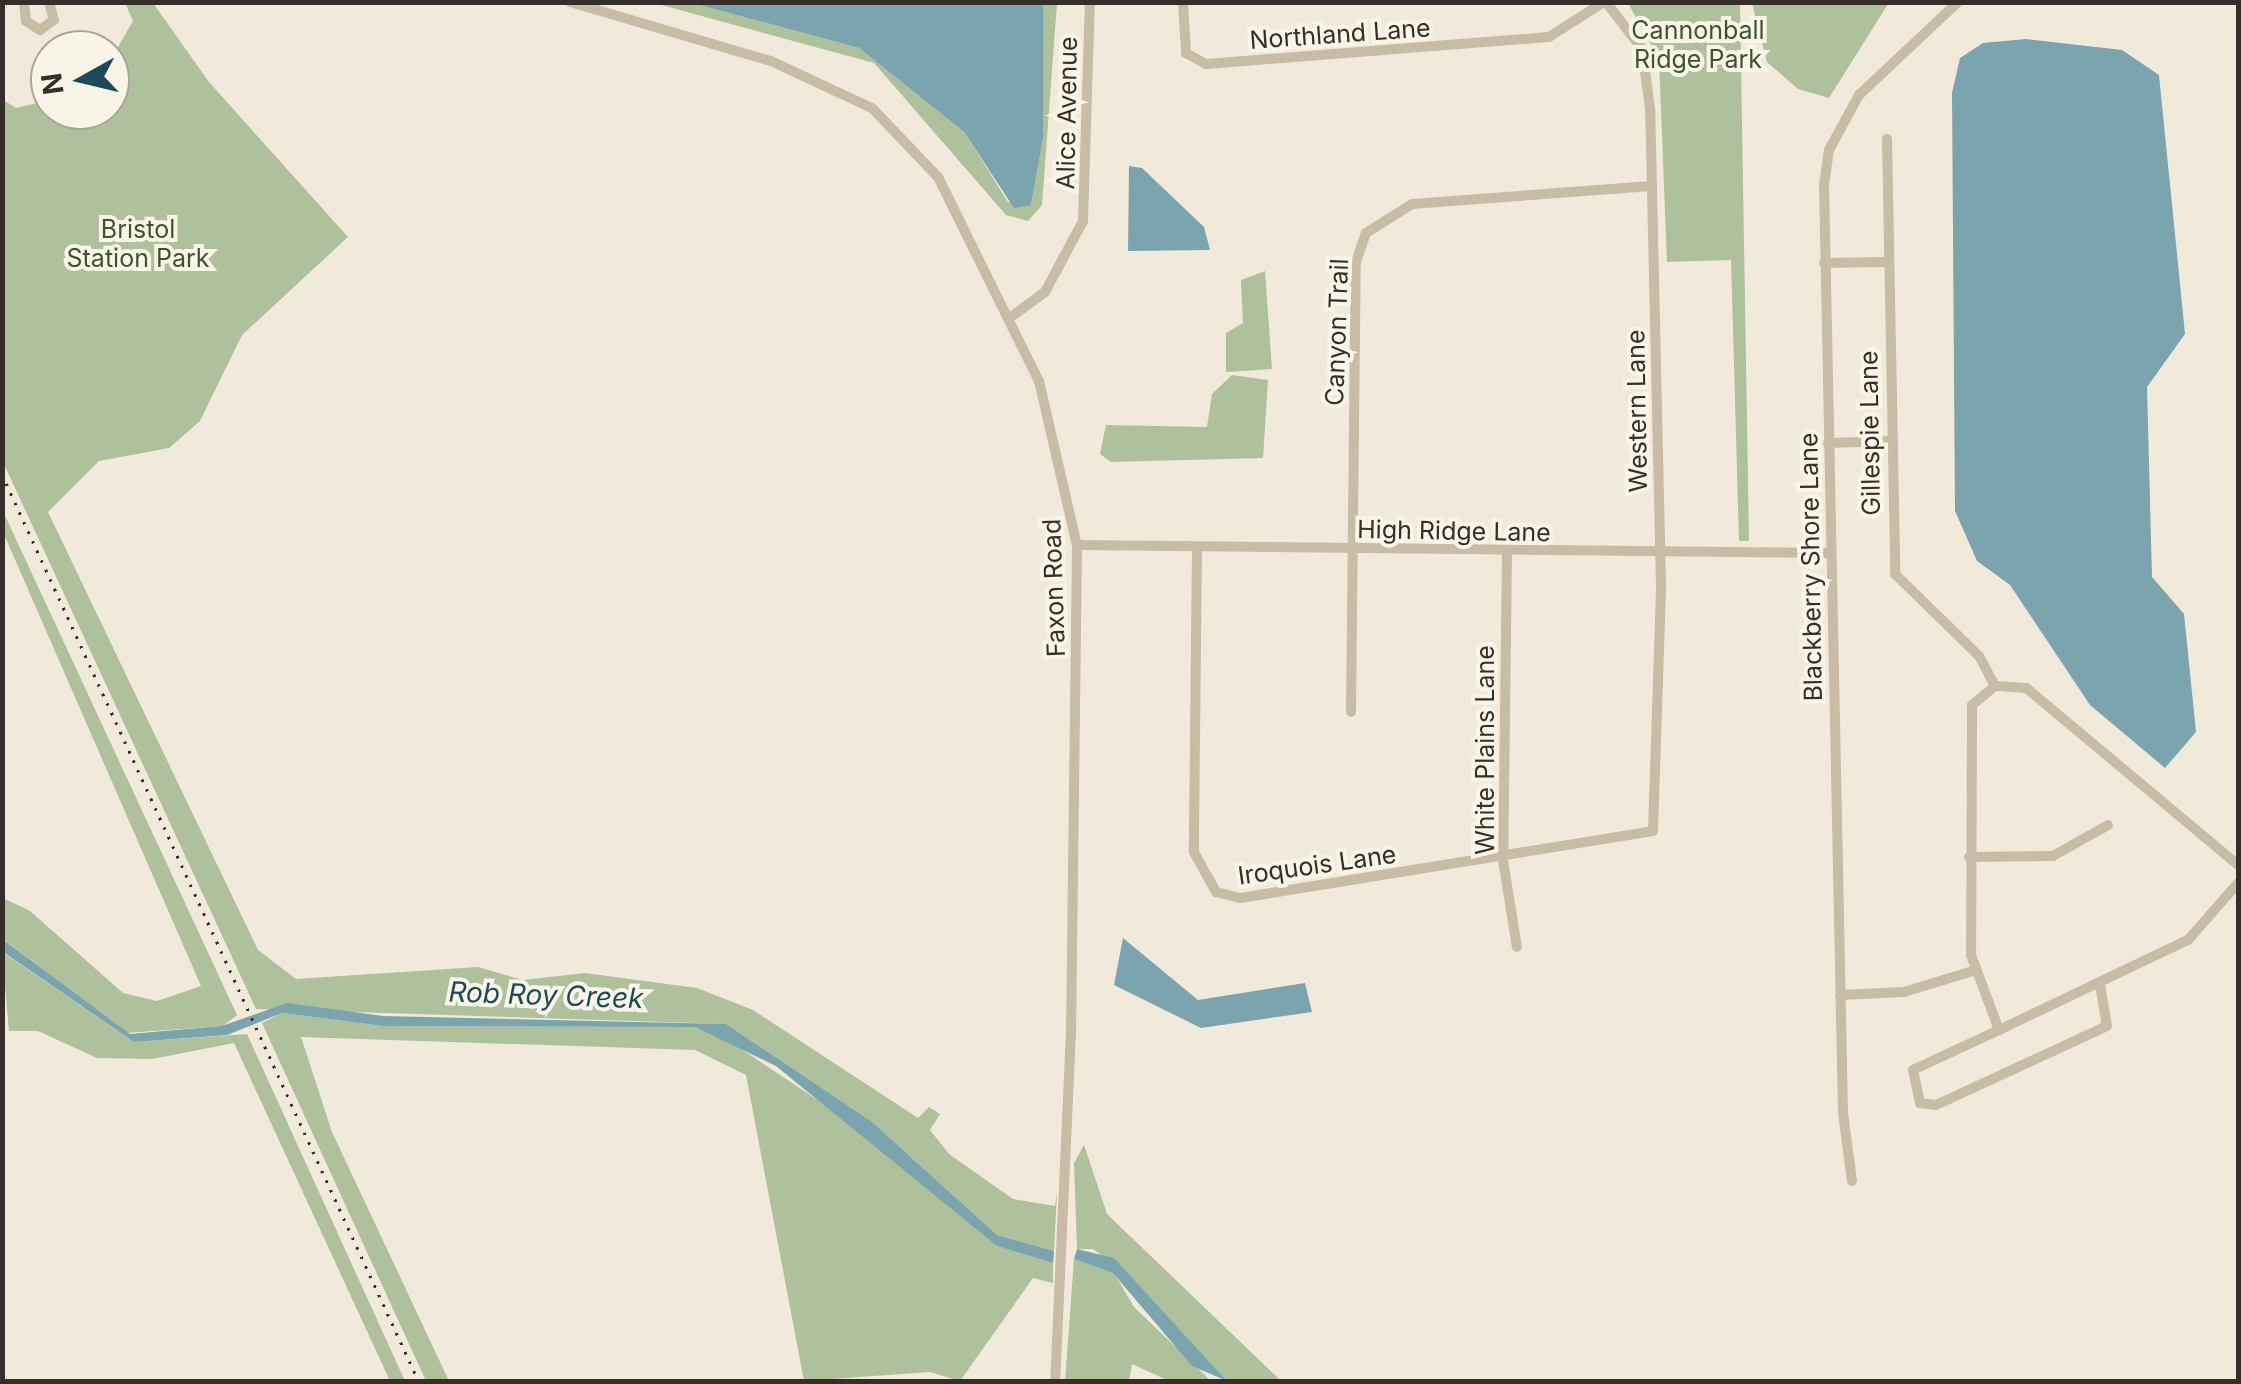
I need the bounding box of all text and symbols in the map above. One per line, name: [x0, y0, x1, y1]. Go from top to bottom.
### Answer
street label: Northland Lane: [1249, 13, 1431, 55]
park label: Cannonball Ridge Park: [1631, 16, 1765, 75]
north arrow: [30, 30, 130, 130]
street label: Alice Avenue: [1051, 36, 1083, 190]
text: N: [34, 71, 71, 97]
park label: Bristol Station Park: [67, 215, 209, 274]
street label: Canyon Trail: [1319, 258, 1355, 406]
street label: Western Lane: [1621, 329, 1653, 493]
street label: Gillespie Lane: [1854, 350, 1886, 516]
street label: Blackberry Shore Lane: [1794, 432, 1828, 702]
street label: High Ridge Lane: [1357, 514, 1551, 548]
street label: Faxon Road: [1037, 518, 1071, 658]
street label: White Plains Lane: [1470, 645, 1500, 855]
street label: Iroquois Lane: [1236, 839, 1398, 891]
water label: Rob Roy Creek: [448, 975, 644, 1015]

